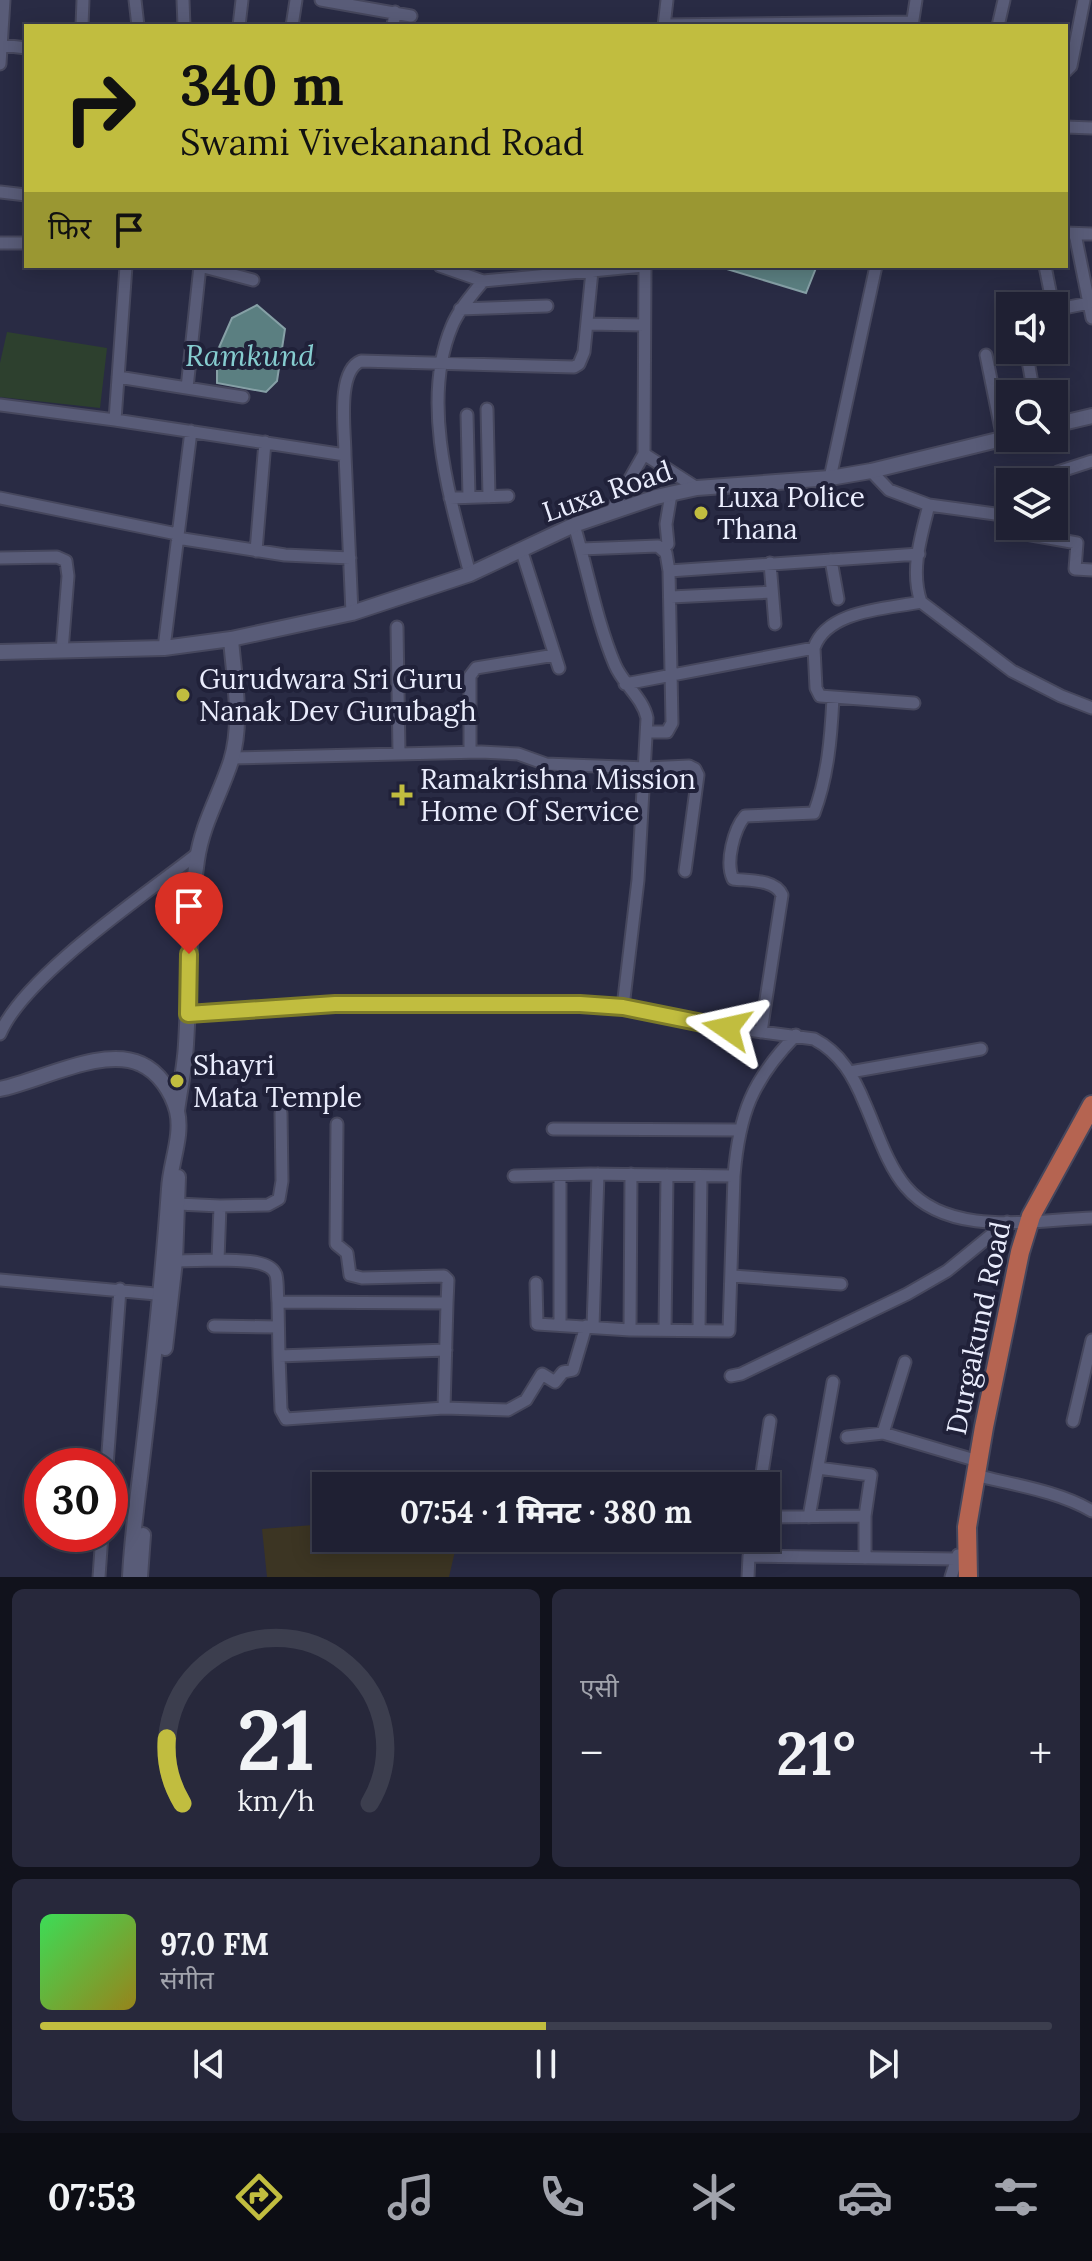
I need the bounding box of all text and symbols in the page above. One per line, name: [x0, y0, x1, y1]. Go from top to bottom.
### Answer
text: 340 m: [180, 49, 344, 120]
icon: right: [48, 56, 152, 160]
text: Swami Vivekanand Road: [180, 119, 584, 165]
icon: arrive: [107, 208, 151, 252]
text: फिर: [48, 209, 91, 247]
map controls: [996, 292, 1068, 540]
button: sound: [996, 292, 1068, 364]
water label: Ramkund: [185, 336, 315, 374]
button: search: [996, 380, 1068, 452]
street label: Luxa Road: [538, 452, 676, 530]
button: layers: [996, 468, 1068, 540]
place label: Luxa Police Thana: [717, 479, 865, 547]
marker: Luxa Police Thana: [692, 504, 710, 522]
place label: Gurudwara Sri Guru Nanak Dev Gurubagh: [199, 661, 476, 729]
marker: Gurudwara Sri Guru Nanak Dev Gurubagh: [174, 686, 192, 704]
place label: Ramakrishna Mission Home Of Service: [420, 761, 696, 829]
marker: Ramakrishna Mission Home Of Service: [391, 784, 413, 806]
pin: [155, 872, 223, 954]
icon: arrive: [167, 884, 211, 928]
position arrow: [685, 986, 769, 1070]
place label: Shayri Mata Temple: [193, 1047, 362, 1115]
marker: Shayri Mata Temple: [168, 1072, 186, 1090]
street label: Durgakund Road: [938, 1218, 1018, 1438]
speed limit sign: 30: [24, 1448, 128, 1552]
text: 07:54 · 1 मिनट · 380 m: [400, 1493, 692, 1531]
text: एसी: [580, 1671, 619, 1704]
text: 21: [237, 1686, 315, 1793]
text: 21°: [776, 1715, 856, 1791]
text: −: [580, 1725, 603, 1781]
text: +: [1029, 1725, 1052, 1781]
text: km/h: [237, 1782, 315, 1819]
text: 97.0 FM: [160, 1925, 269, 1963]
text: संगीत: [160, 1963, 214, 1996]
icon: previous: [187, 2042, 231, 2086]
icon: pause: [524, 2042, 568, 2086]
icon: next: [861, 2042, 905, 2086]
icon: directions: [231, 2169, 287, 2225]
icon: music: [383, 2169, 439, 2225]
icon: phone: [534, 2169, 590, 2225]
icon: climate: [686, 2169, 742, 2225]
icon: car: [837, 2169, 893, 2225]
icon: filters: [988, 2169, 1044, 2225]
text: 07:53: [48, 2174, 136, 2220]

